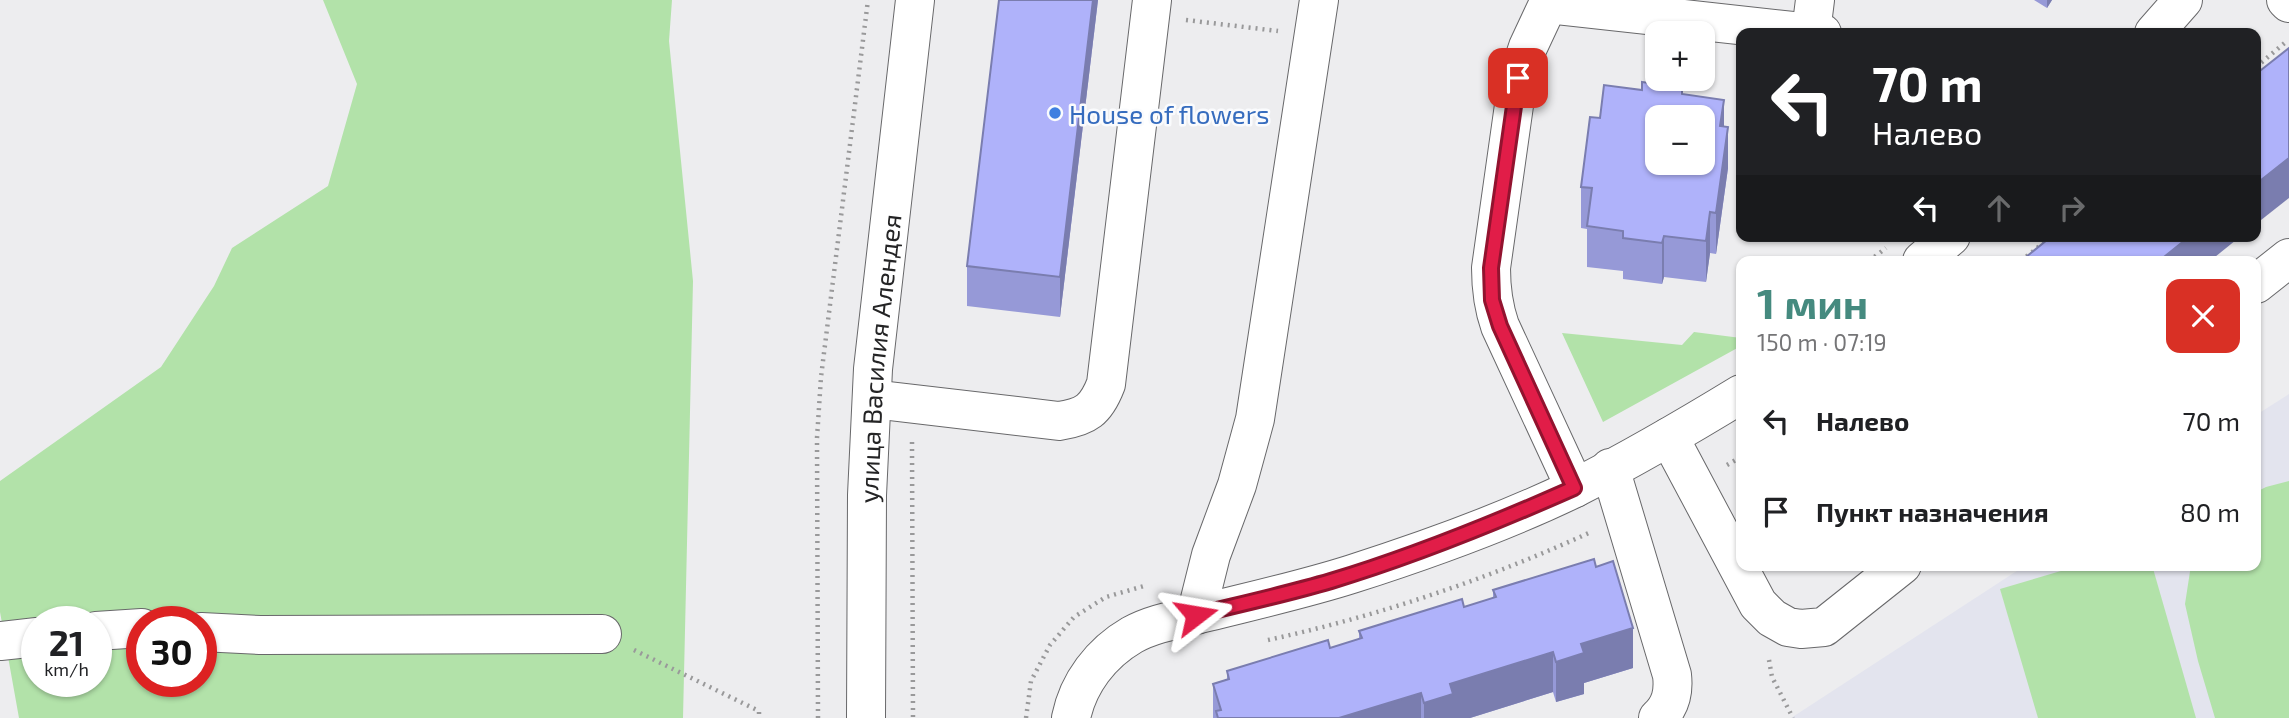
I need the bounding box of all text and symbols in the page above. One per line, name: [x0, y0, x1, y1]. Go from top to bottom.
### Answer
map controls: [1645, 21, 1715, 175]
button: +: [1645, 21, 1715, 91]
pin: [1488, 48, 1548, 108]
text: 70 m: [1872, 53, 1983, 112]
icon: left: [1757, 56, 1848, 147]
icon: arrive: [1499, 59, 1537, 97]
place label: House of flowers: [1069, 98, 1269, 129]
marker: House of flowers: [1047, 105, 1063, 121]
button: −: [1645, 105, 1715, 175]
text: Налево: [1872, 113, 1982, 151]
icon: left: [1907, 189, 1945, 227]
icon: ahead: [1980, 189, 2018, 227]
icon: right: [2053, 189, 2091, 227]
street label: улица Василия Алендея: [851, 212, 906, 503]
text: 1 мин: [1757, 277, 1868, 327]
button: close: [2166, 279, 2240, 353]
text: 150 m · 07:19: [1757, 328, 1887, 356]
icon: left: [1757, 402, 1795, 440]
text: Налево: [1816, 405, 1909, 436]
text: 70 m: [2182, 405, 2240, 436]
icon: arrive: [1757, 493, 1795, 531]
text: Пункт назначения: [1816, 496, 2049, 527]
text: 80 m: [2180, 496, 2240, 527]
position arrow: [1159, 578, 1233, 652]
speed limit sign: 30: [126, 606, 217, 697]
text: 21: [49, 621, 84, 663]
text: km/h: [44, 658, 89, 680]

